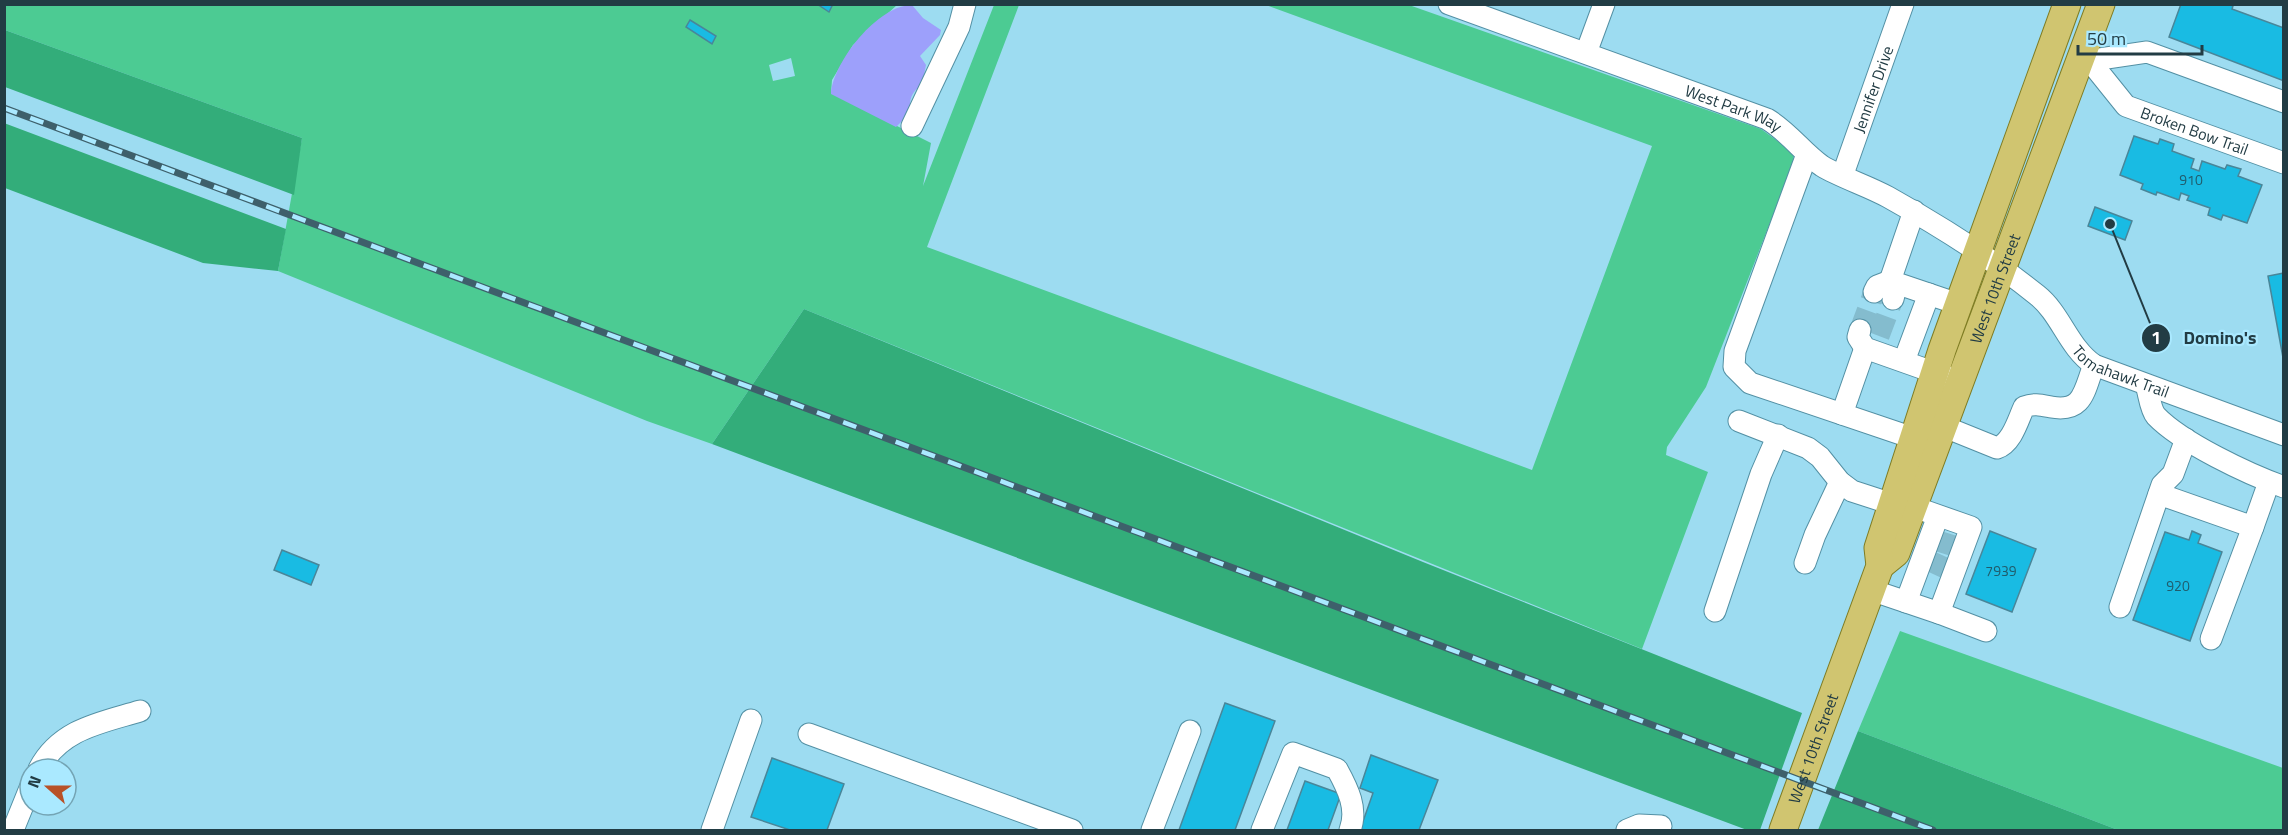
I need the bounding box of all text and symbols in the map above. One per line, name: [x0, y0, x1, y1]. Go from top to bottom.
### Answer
scale bar: [2078, 18, 2202, 56]
text: 50 m: [2087, 25, 2126, 52]
street label: Jennifer Drive: [1847, 42, 1899, 136]
street label: West Park Way: [1682, 78, 1788, 138]
street label: Broken Bow Trail: [2137, 100, 2252, 161]
house number: 910: [2179, 169, 2203, 190]
street label: West 10th Street: [1963, 230, 2026, 347]
callout: Domino's: [2141, 320, 2268, 356]
text: 1: [2151, 324, 2161, 351]
text: Domino's: [2184, 324, 2256, 351]
street label: Tomahawk Trail: [2067, 340, 2173, 404]
house number: 7939: [1985, 560, 2017, 581]
house number: 920: [2166, 575, 2190, 596]
street label: West 10th Street: [1782, 690, 1844, 807]
north arrow: [18, 757, 78, 817]
text: N: [21, 772, 47, 791]

